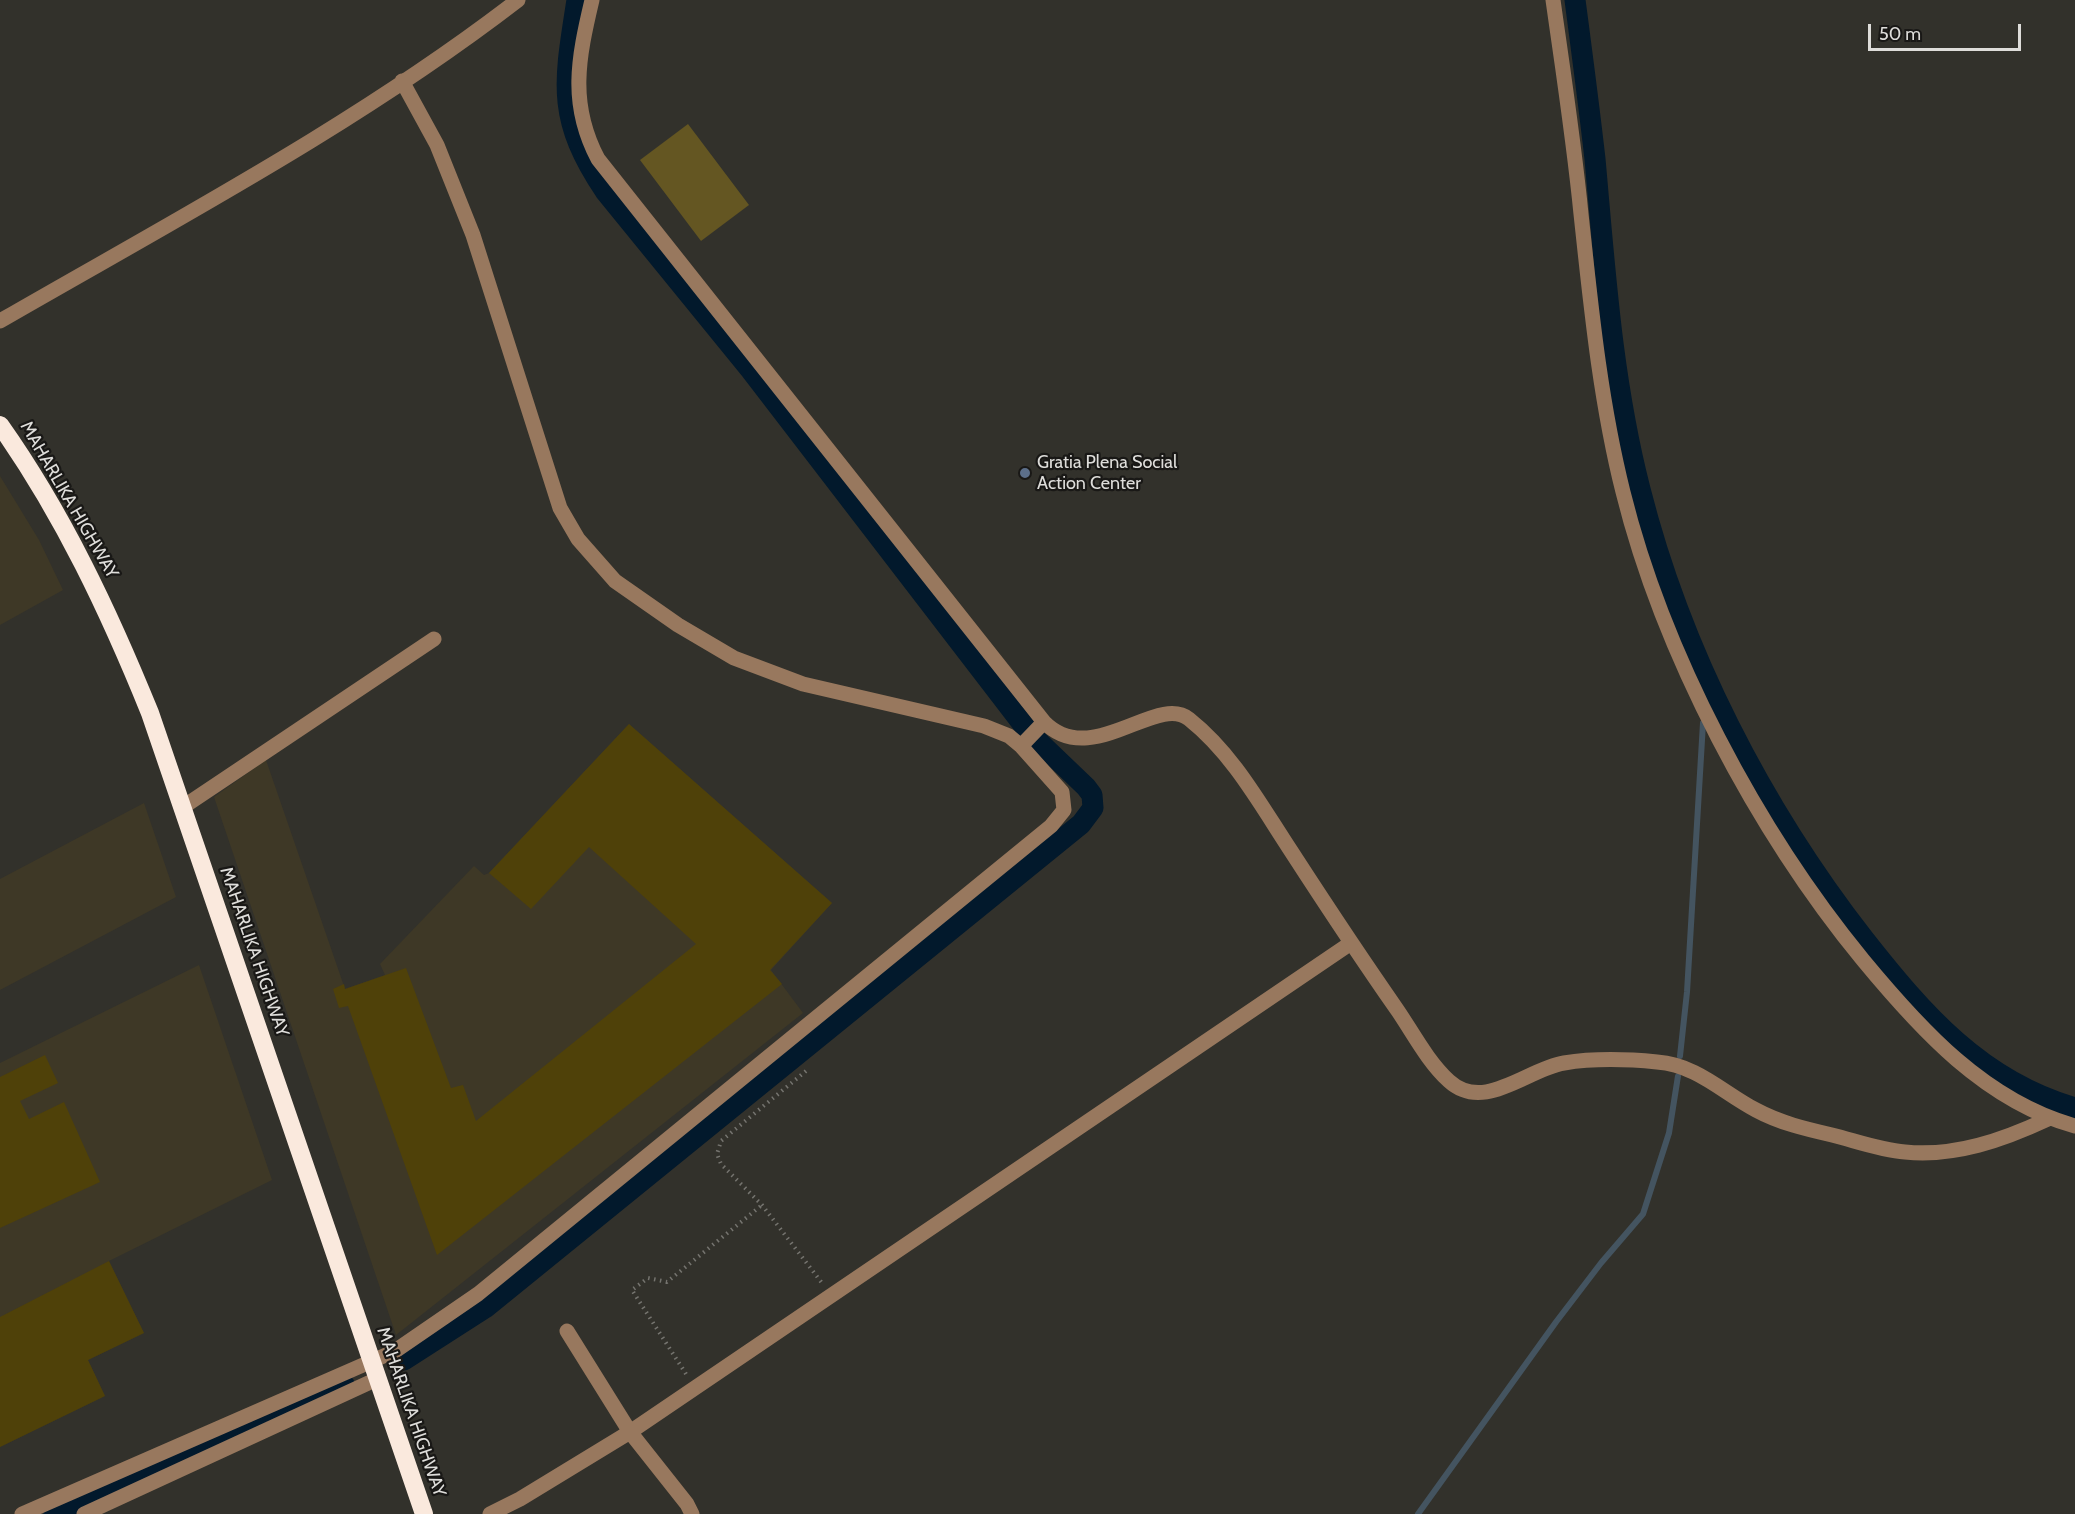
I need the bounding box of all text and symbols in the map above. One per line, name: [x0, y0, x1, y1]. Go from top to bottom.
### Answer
scale bar: [1871, 12, 2024, 50]
text: 50 m: [1879, 23, 1921, 45]
street label: MAHARLIKA HIGHWAY: [15, 418, 123, 582]
place label: Gratia Plena Social Action Center: [1037, 452, 1177, 494]
marker: Gratia Plena Social Action Center: [1018, 466, 1032, 480]
street label: MAHARLIKA HIGHWAY: [215, 864, 293, 1040]
street label: MAHARLIKA HIGHWAY: [372, 1324, 450, 1500]

